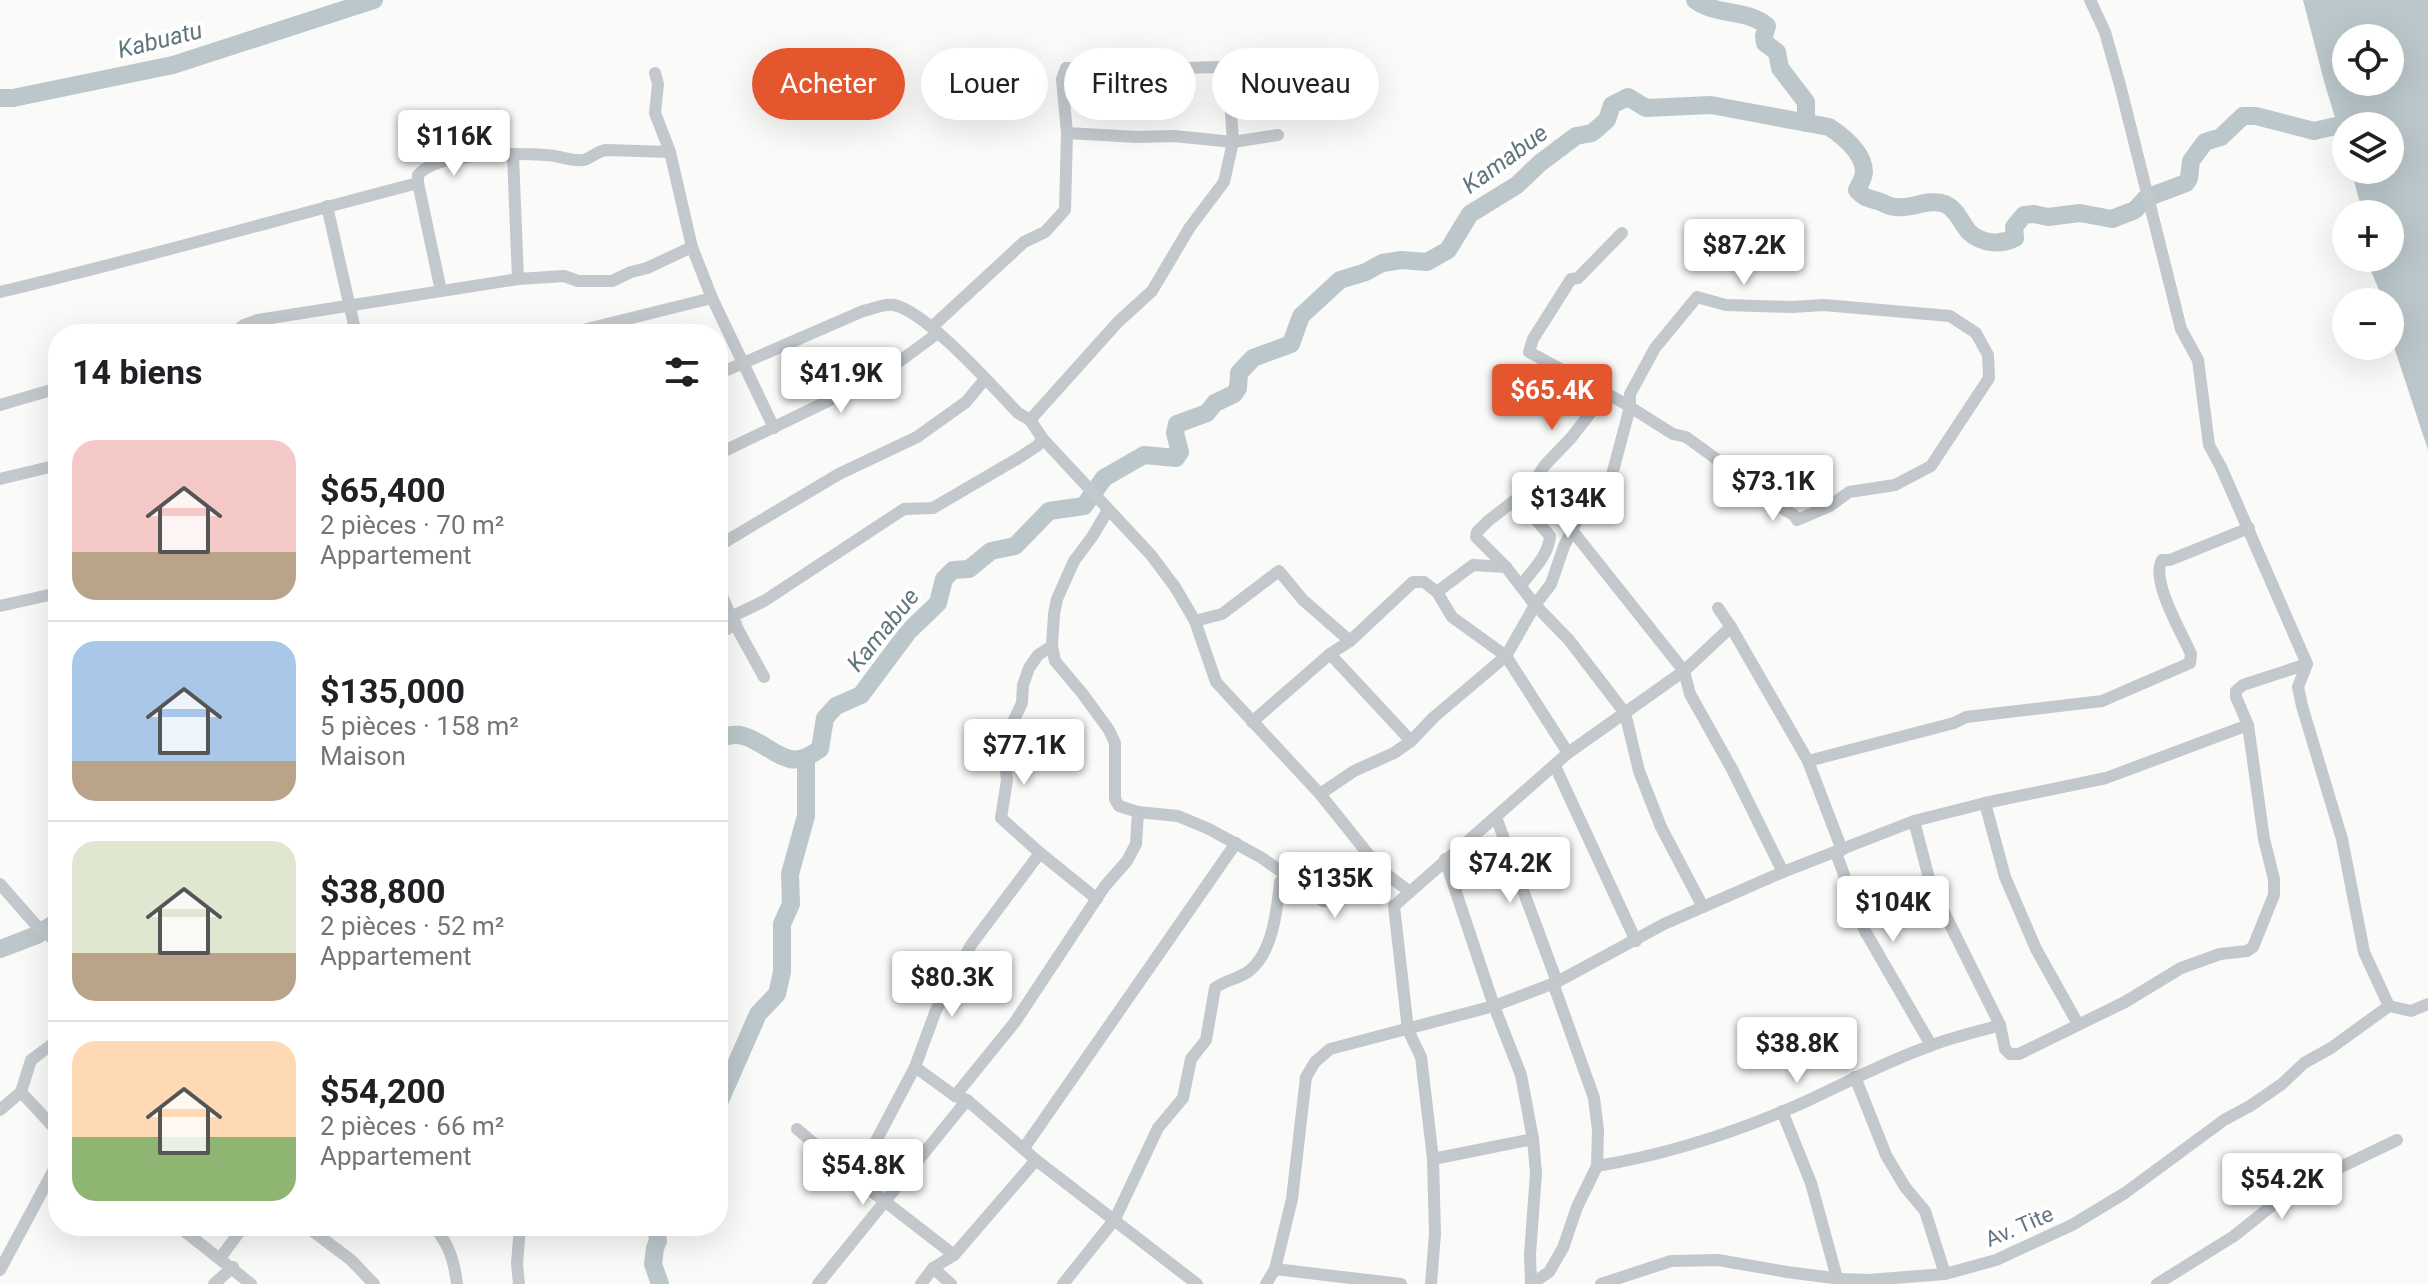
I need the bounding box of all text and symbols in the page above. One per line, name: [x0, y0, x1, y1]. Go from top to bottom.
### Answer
water label: Kabuatu: [115, 16, 205, 64]
map controls: [2332, 24, 2404, 360]
button: locate: [2332, 24, 2404, 96]
chip: Acheter: [752, 48, 905, 120]
chip: Louer: [921, 48, 1048, 120]
chip: Filtres: [1064, 48, 1196, 120]
chip: Nouveau: [1212, 48, 1379, 120]
pin: $116K: [398, 110, 510, 178]
button: layers: [2332, 112, 2404, 184]
water label: Kamabue: [1457, 119, 1553, 199]
text: $116K: [416, 121, 492, 151]
button: +: [2332, 200, 2404, 272]
pin: $87.2K: [1679, 219, 1809, 287]
text: $87.2K: [1702, 230, 1786, 260]
button: −: [2332, 288, 2404, 360]
pin: $41.9K: [776, 347, 906, 415]
icon: filters: [660, 350, 704, 394]
text: 14 biens: [72, 352, 202, 392]
text: $41.9K: [799, 358, 883, 388]
pin: $65.4K: [1487, 364, 1617, 432]
text: $65.4K: [1510, 375, 1594, 405]
pin: $73.1K: [1708, 455, 1838, 523]
text: $73.1K: [1731, 466, 1815, 496]
text: $65,400: [320, 470, 445, 510]
icon: home: [136, 472, 232, 568]
pin: $134K: [1512, 472, 1624, 540]
text: $134K: [1530, 483, 1606, 513]
text: 2 pièces · 70 m²: [320, 510, 504, 540]
text: Appartement: [320, 540, 472, 570]
water label: Kamabue: [841, 583, 925, 677]
text: $135,000: [320, 671, 465, 711]
icon: home: [136, 673, 232, 769]
text: 5 pièces · 158 m²: [320, 711, 519, 741]
pin: $77.1K: [959, 719, 1089, 787]
text: $77.1K: [982, 730, 1066, 760]
text: Maison: [320, 741, 406, 771]
pin: $74.2K: [1445, 837, 1575, 905]
text: $74.2K: [1468, 848, 1552, 878]
pin: $135K: [1279, 852, 1391, 920]
text: $135K: [1297, 863, 1373, 893]
text: $38,800: [320, 871, 445, 911]
icon: home: [136, 873, 232, 969]
pin: $104K: [1837, 876, 1949, 944]
text: $104K: [1855, 887, 1931, 917]
text: 2 pièces · 52 m²: [320, 911, 504, 941]
text: Appartement: [320, 941, 472, 971]
pin: $80.3K: [887, 951, 1017, 1019]
text: $80.3K: [910, 962, 994, 992]
pin: $38.8K: [1732, 1017, 1862, 1085]
text: $38.8K: [1755, 1028, 1839, 1058]
text: $54,200: [320, 1071, 445, 1111]
icon: home: [136, 1073, 232, 1169]
text: 2 pièces · 66 m²: [320, 1111, 504, 1141]
pin: $54.8K: [798, 1139, 928, 1207]
text: Appartement: [320, 1141, 472, 1171]
text: $54.8K: [821, 1150, 905, 1180]
pin: $54.2K: [2217, 1153, 2347, 1221]
text: $54.2K: [2240, 1164, 2324, 1194]
street label: Av. Tite: [1981, 1201, 2057, 1252]

